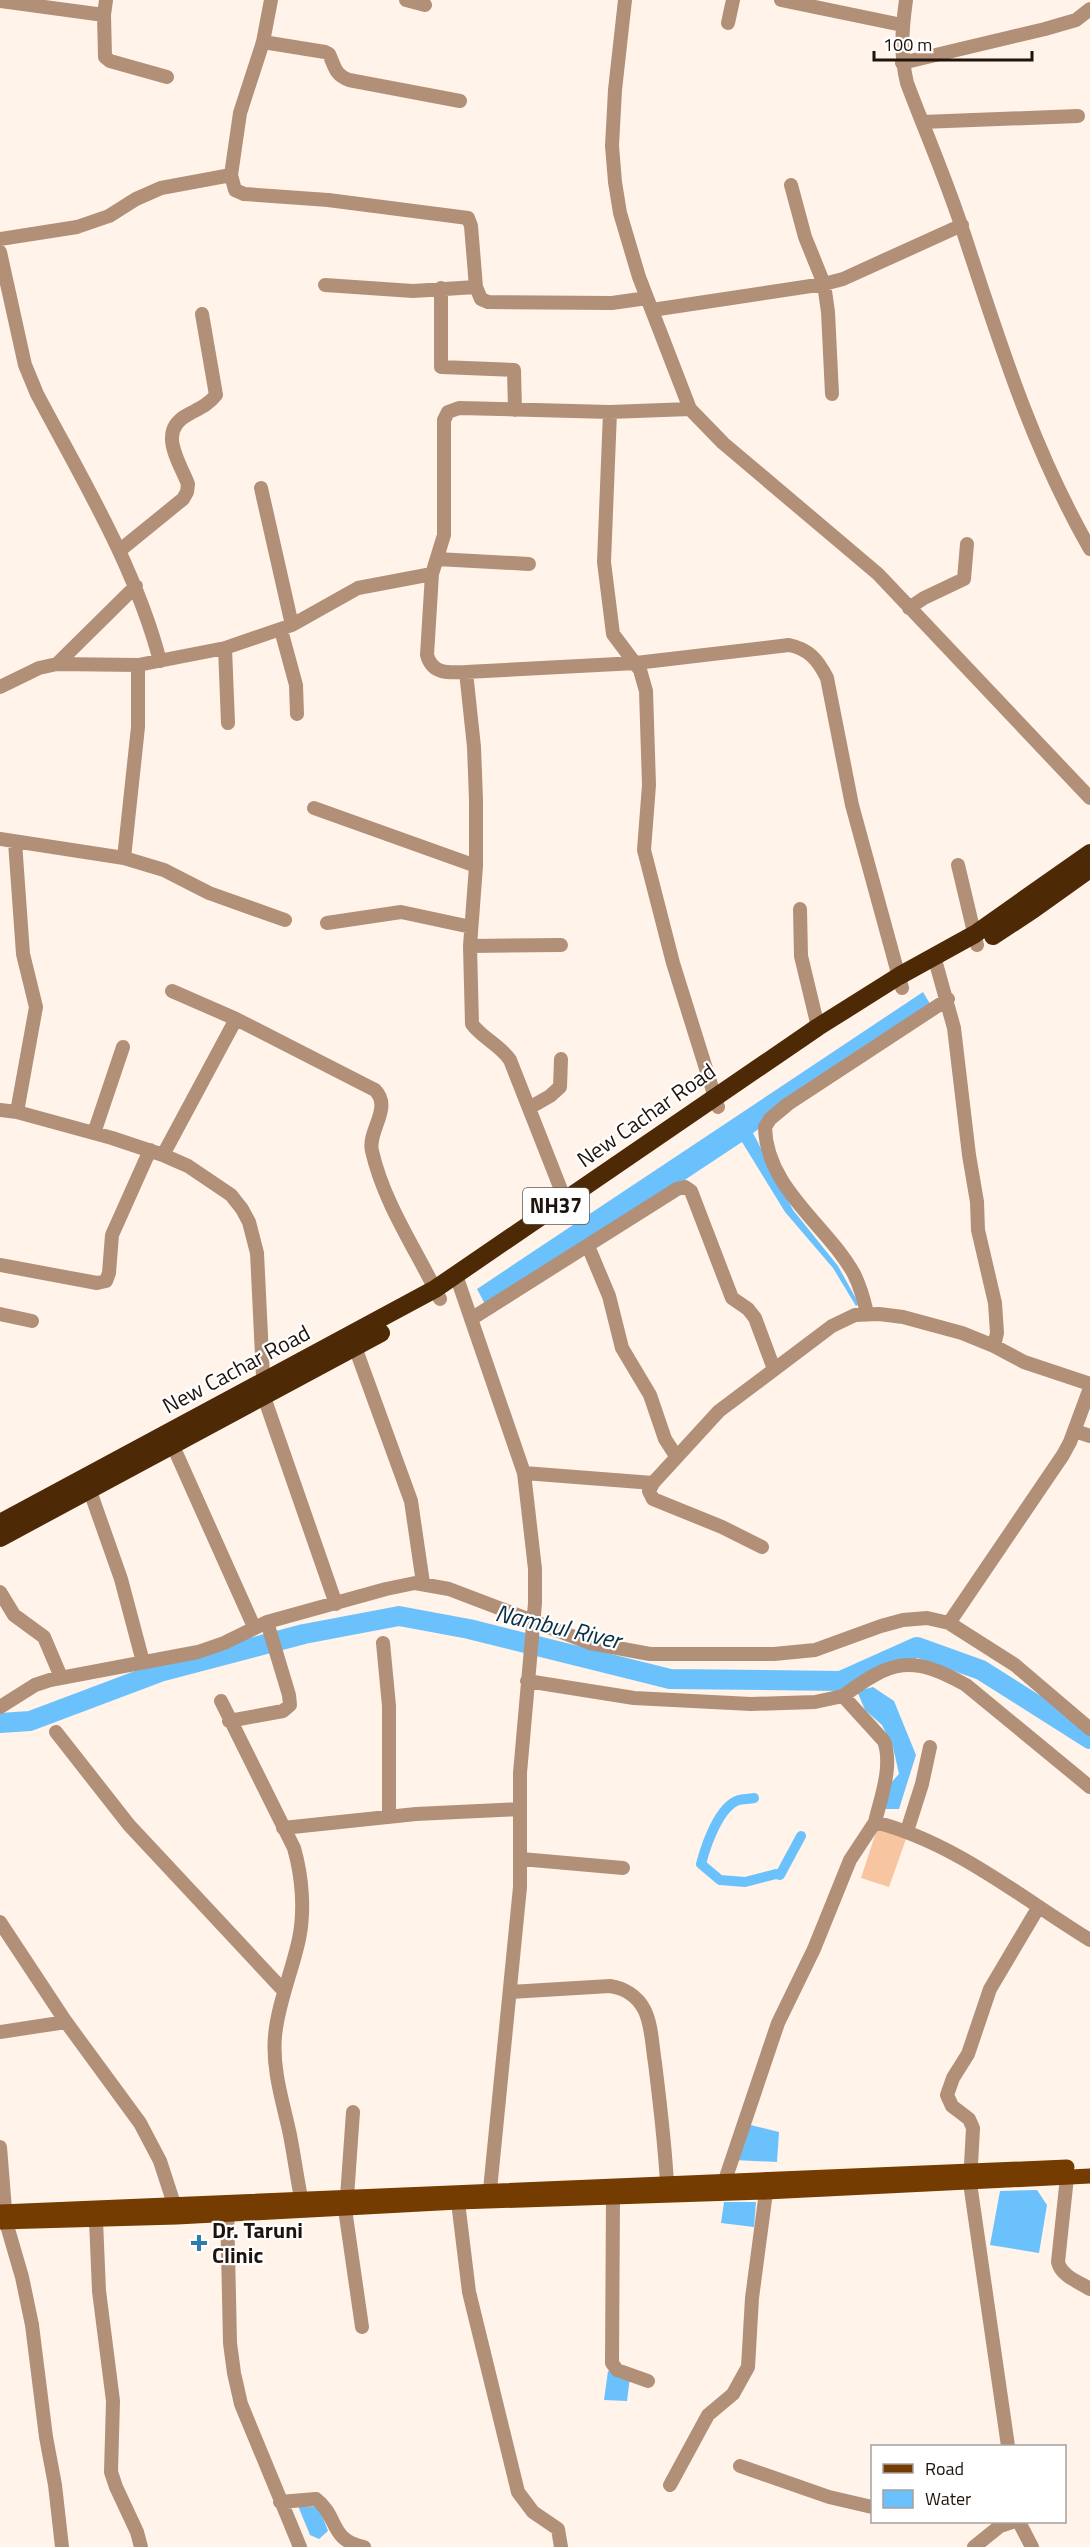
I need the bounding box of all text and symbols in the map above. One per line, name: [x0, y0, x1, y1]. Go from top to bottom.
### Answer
scale bar: [874, 24, 1032, 62]
text: 100 m: [883, 31, 932, 58]
street label: New Cachar Road: [570, 1054, 722, 1176]
road number: NH37: [523, 1188, 589, 1224]
street label: New Cachar Road: [156, 1316, 316, 1422]
water label: Nambul River: [492, 1594, 628, 1659]
place label: Dr. Taruni Clinic: [212, 2213, 303, 2272]
marker: Dr. Taruni Clinic: [190, 2234, 208, 2252]
legend: [871, 2445, 1066, 2523]
text: Road: [925, 2455, 964, 2482]
text: Water: [925, 2485, 971, 2512]

